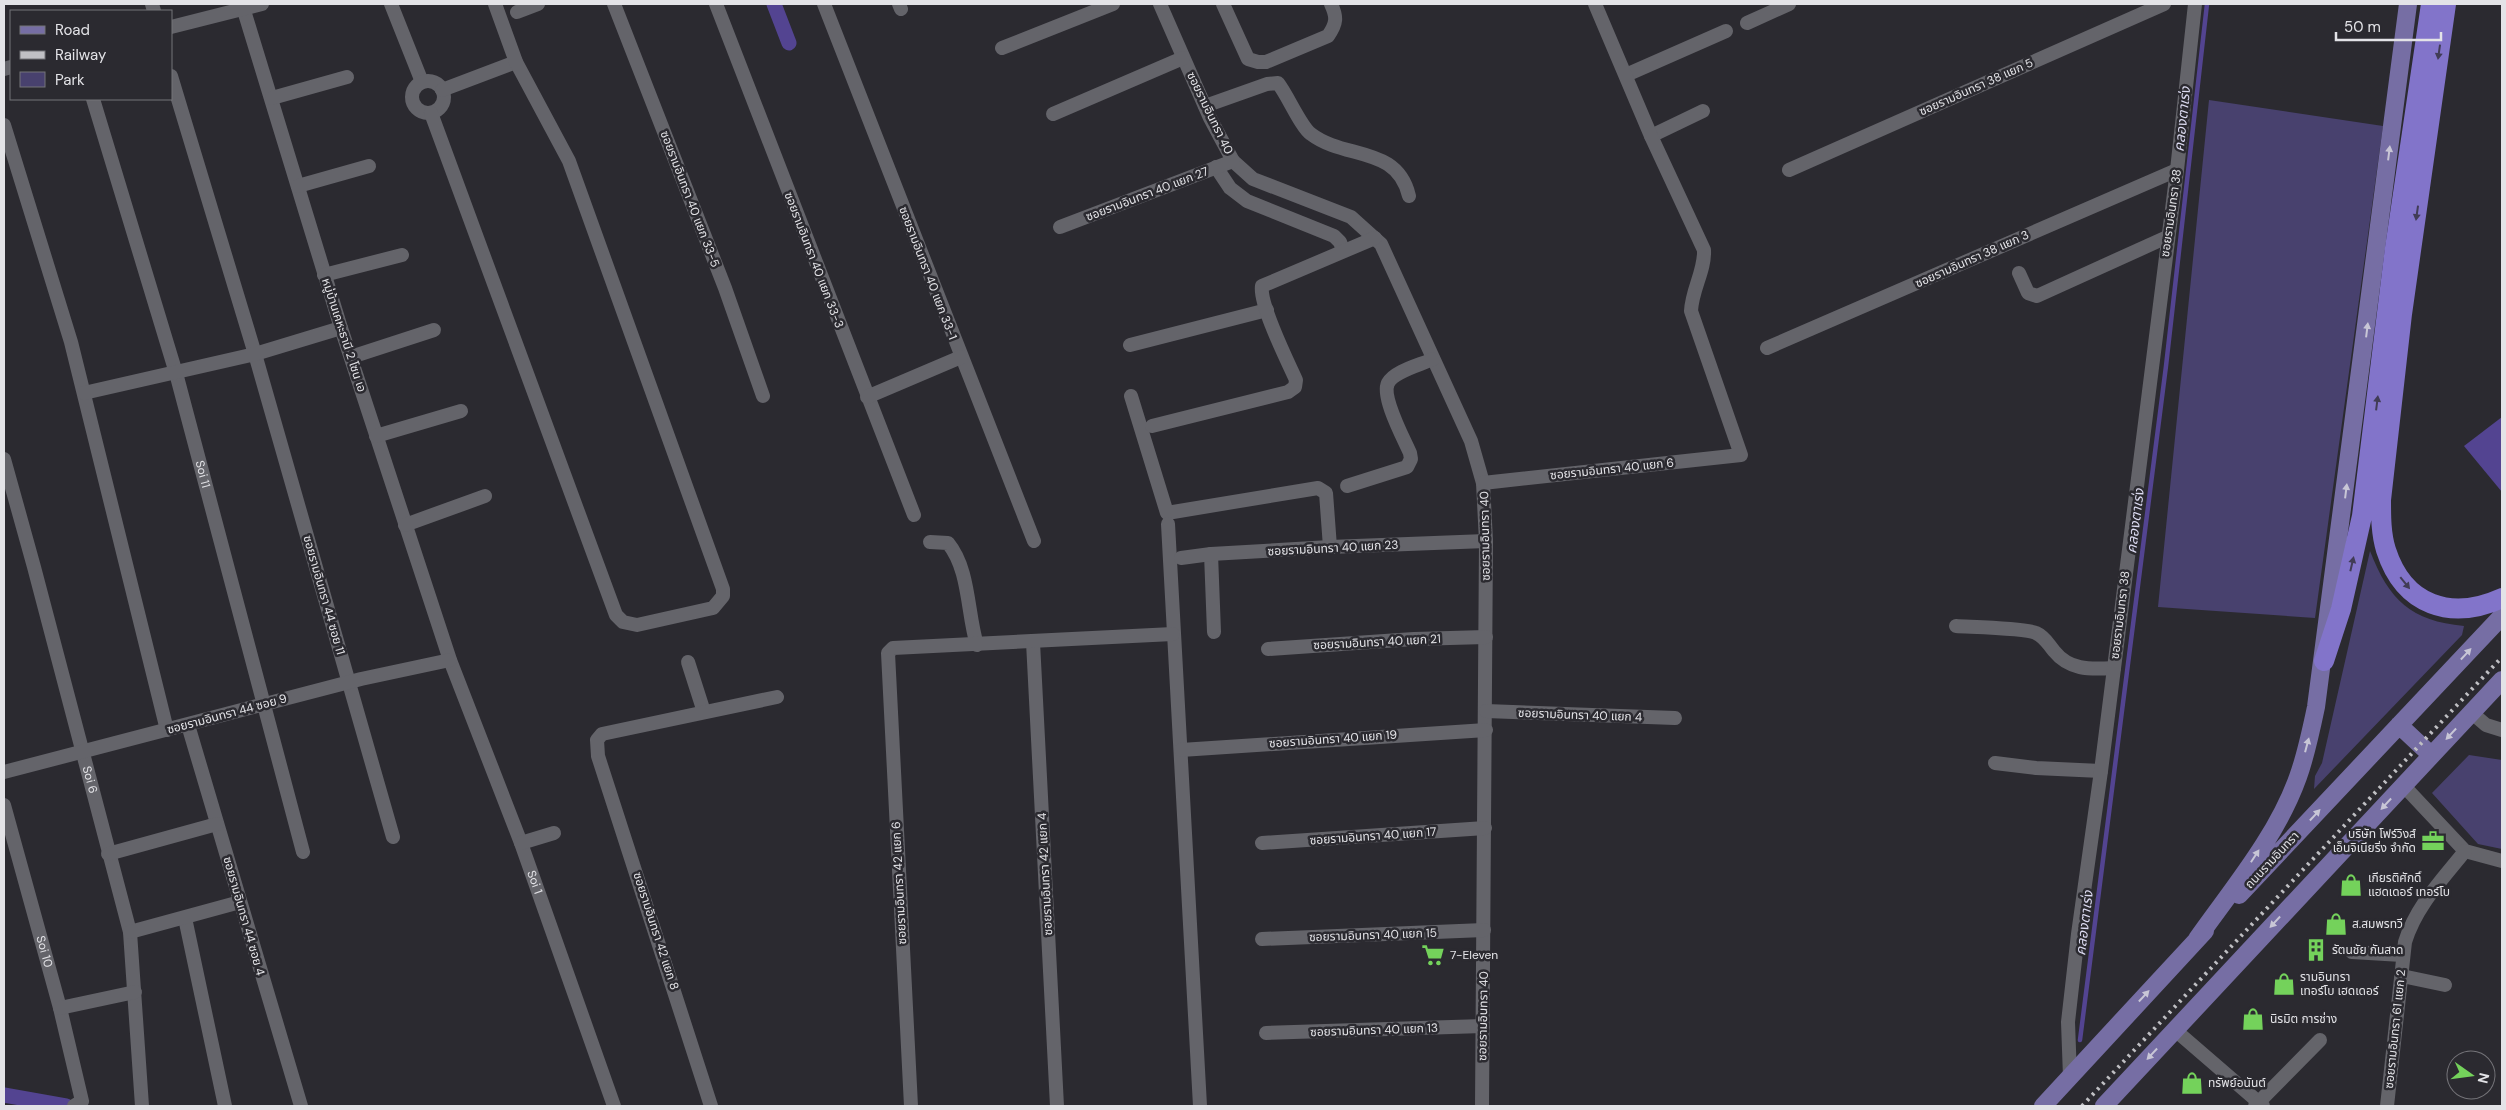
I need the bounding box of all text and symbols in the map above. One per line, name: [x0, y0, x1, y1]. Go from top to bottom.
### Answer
legend: [10, 10, 172, 100]
scale bar: [2336, 10, 2441, 42]
text: 50 m: [2344, 17, 2381, 37]
text: Road: [55, 20, 90, 40]
one-way arrow: [2435, 44, 2443, 60]
text: Railway: [55, 45, 107, 65]
street label: ซอยรามอินทรา 38 แยก 5: [1916, 55, 2036, 119]
street label: ซอยรามอินทรา 40: [1183, 69, 1237, 157]
text: Park: [55, 70, 85, 90]
water label: คลองตาเร่ง: [2170, 84, 2195, 152]
street label: ซอยรามอินทรา 40 แยก 33-5: [657, 128, 723, 270]
one-way arrow: [2385, 145, 2393, 161]
street label: ซอยรามอินทรา 40 แยก 27: [1083, 163, 1211, 225]
street label: ซอยรามอินทรา 38: [2157, 168, 2185, 258]
street label: ซอยรามอินทรา 40 แยก 33-3: [781, 190, 847, 330]
street label: ซอยรามอินทรา 40 แยก 33-1: [895, 204, 961, 342]
one-way arrow: [2412, 205, 2420, 221]
street label: ซอยรามอินทรา 38 แยก 3: [1913, 227, 2031, 291]
street label: หมู่บ้านเคหะธานี 2 โซน เอ: [318, 276, 370, 394]
one-way arrow: [2363, 322, 2371, 338]
one-way arrow: [2373, 395, 2381, 411]
street label: ซอยรามอินทรา 40 แยก 6: [1549, 455, 1675, 483]
street label: Soi 11: [192, 459, 214, 490]
one-way arrow: [2342, 483, 2350, 499]
water label: คลองตาเร่ง: [2122, 486, 2148, 554]
street label: ซอยรามอินทรา 40: [1476, 491, 1494, 581]
street label: ซอยรามอินทรา 44 ซอย 11: [299, 533, 349, 657]
street label: ซอยรามอินทรา 40 แยก 23: [1267, 537, 1399, 559]
one-way arrow: [2348, 556, 2356, 571]
street label: ซอยรามอินทรา 38: [2107, 570, 2133, 660]
one-way arrow: [2400, 577, 2410, 590]
street label: ซอยรามอินทรา 40 แยก 21: [1313, 631, 1441, 653]
one-way arrow: [2460, 649, 2472, 661]
street label: ซอยรามอินทรา 44 ซอย 9: [165, 690, 289, 738]
street label: ซอยรามอินทรา 40 แยก 4: [1518, 705, 1642, 725]
street label: ซอยรามอินทรา 40 แยก 19: [1268, 727, 1398, 751]
one-way arrow: [2445, 728, 2457, 740]
one-way arrow: [2303, 738, 2311, 753]
street label: Soi 6: [79, 764, 101, 795]
one-way arrow: [2380, 797, 2392, 809]
one-way arrow: [2309, 809, 2321, 821]
street label: ซอยรามอินทรา 42 แยก 4: [1034, 812, 1056, 936]
street label: ซอยรามอินทรา 42 แยก 6: [888, 821, 910, 945]
street label: ซอยรามอินทรา 40 แยก 17: [1309, 824, 1437, 848]
place label: บริษัท โฟร์วิงส์ เอ็นจิเนียริ่ง จำกัด: [2333, 826, 2416, 856]
street label: ถนนรามอินทรา: [2241, 828, 2303, 892]
office icon: บริษัท โฟร์วิงส์ เอ็นจิเนียริ่ง จำกัด: [2420, 828, 2446, 854]
one-way arrow: [2250, 849, 2260, 862]
street label: ซอยรามอินทรา 44 ซอย 4: [219, 855, 269, 977]
street label: Soi 1: [523, 868, 546, 896]
street label: ซอยรามอินทรา 42 แยก 8: [629, 870, 683, 992]
place label: เกียรติศักดิ์ แฮดเดอร์ เทอร์โบ: [2368, 870, 2450, 900]
shop icon: เกียรติศักดิ์ แฮดเดอร์ เทอร์โบ: [2338, 872, 2364, 898]
water label: คลองตาเร่ง: [2071, 888, 2097, 956]
shop icon: ส.สมพรทวี: [2323, 911, 2349, 937]
one-way arrow: [2269, 916, 2281, 928]
place label: ส.สมพรทวี: [2352, 916, 2403, 932]
street label: ซอยรามอินทรา 40 แยก 15: [1309, 925, 1437, 945]
street label: Soi 10: [32, 934, 56, 969]
building icon: รัตนชัย กันสาด: [2303, 937, 2329, 963]
supermarket icon: 7-Eleven: [1420, 942, 1446, 968]
place label: รัตนชัย กันสาด: [2332, 942, 2403, 958]
place label: 7-Eleven: [1450, 947, 1498, 963]
place label: รามอินทรา เทอร์โบ เฮดเดอร์: [2300, 969, 2379, 999]
street label: ซอยรามอินทรา 61 แยก 2: [2381, 969, 2409, 1089]
street label: ซอยรามอินทรา 40: [1474, 971, 1492, 1061]
shop icon: รามอินทรา เทอร์โบ เฮดเดอร์: [2271, 971, 2297, 997]
one-way arrow: [2138, 991, 2150, 1003]
shop icon: นิรมิต การช่าง: [2240, 1006, 2266, 1032]
place label: นิรมิต การช่าง: [2270, 1011, 2337, 1027]
street label: ซอยรามอินทรา 40 แยก 13: [1310, 1020, 1438, 1040]
one-way arrow: [2146, 1048, 2158, 1060]
north arrow: [2446, 1050, 2496, 1100]
shop icon: ทรัพย์อนันต์: [2179, 1070, 2205, 1096]
text: N: [2474, 1071, 2494, 1085]
place label: ทรัพย์อนันต์: [2208, 1075, 2266, 1091]

